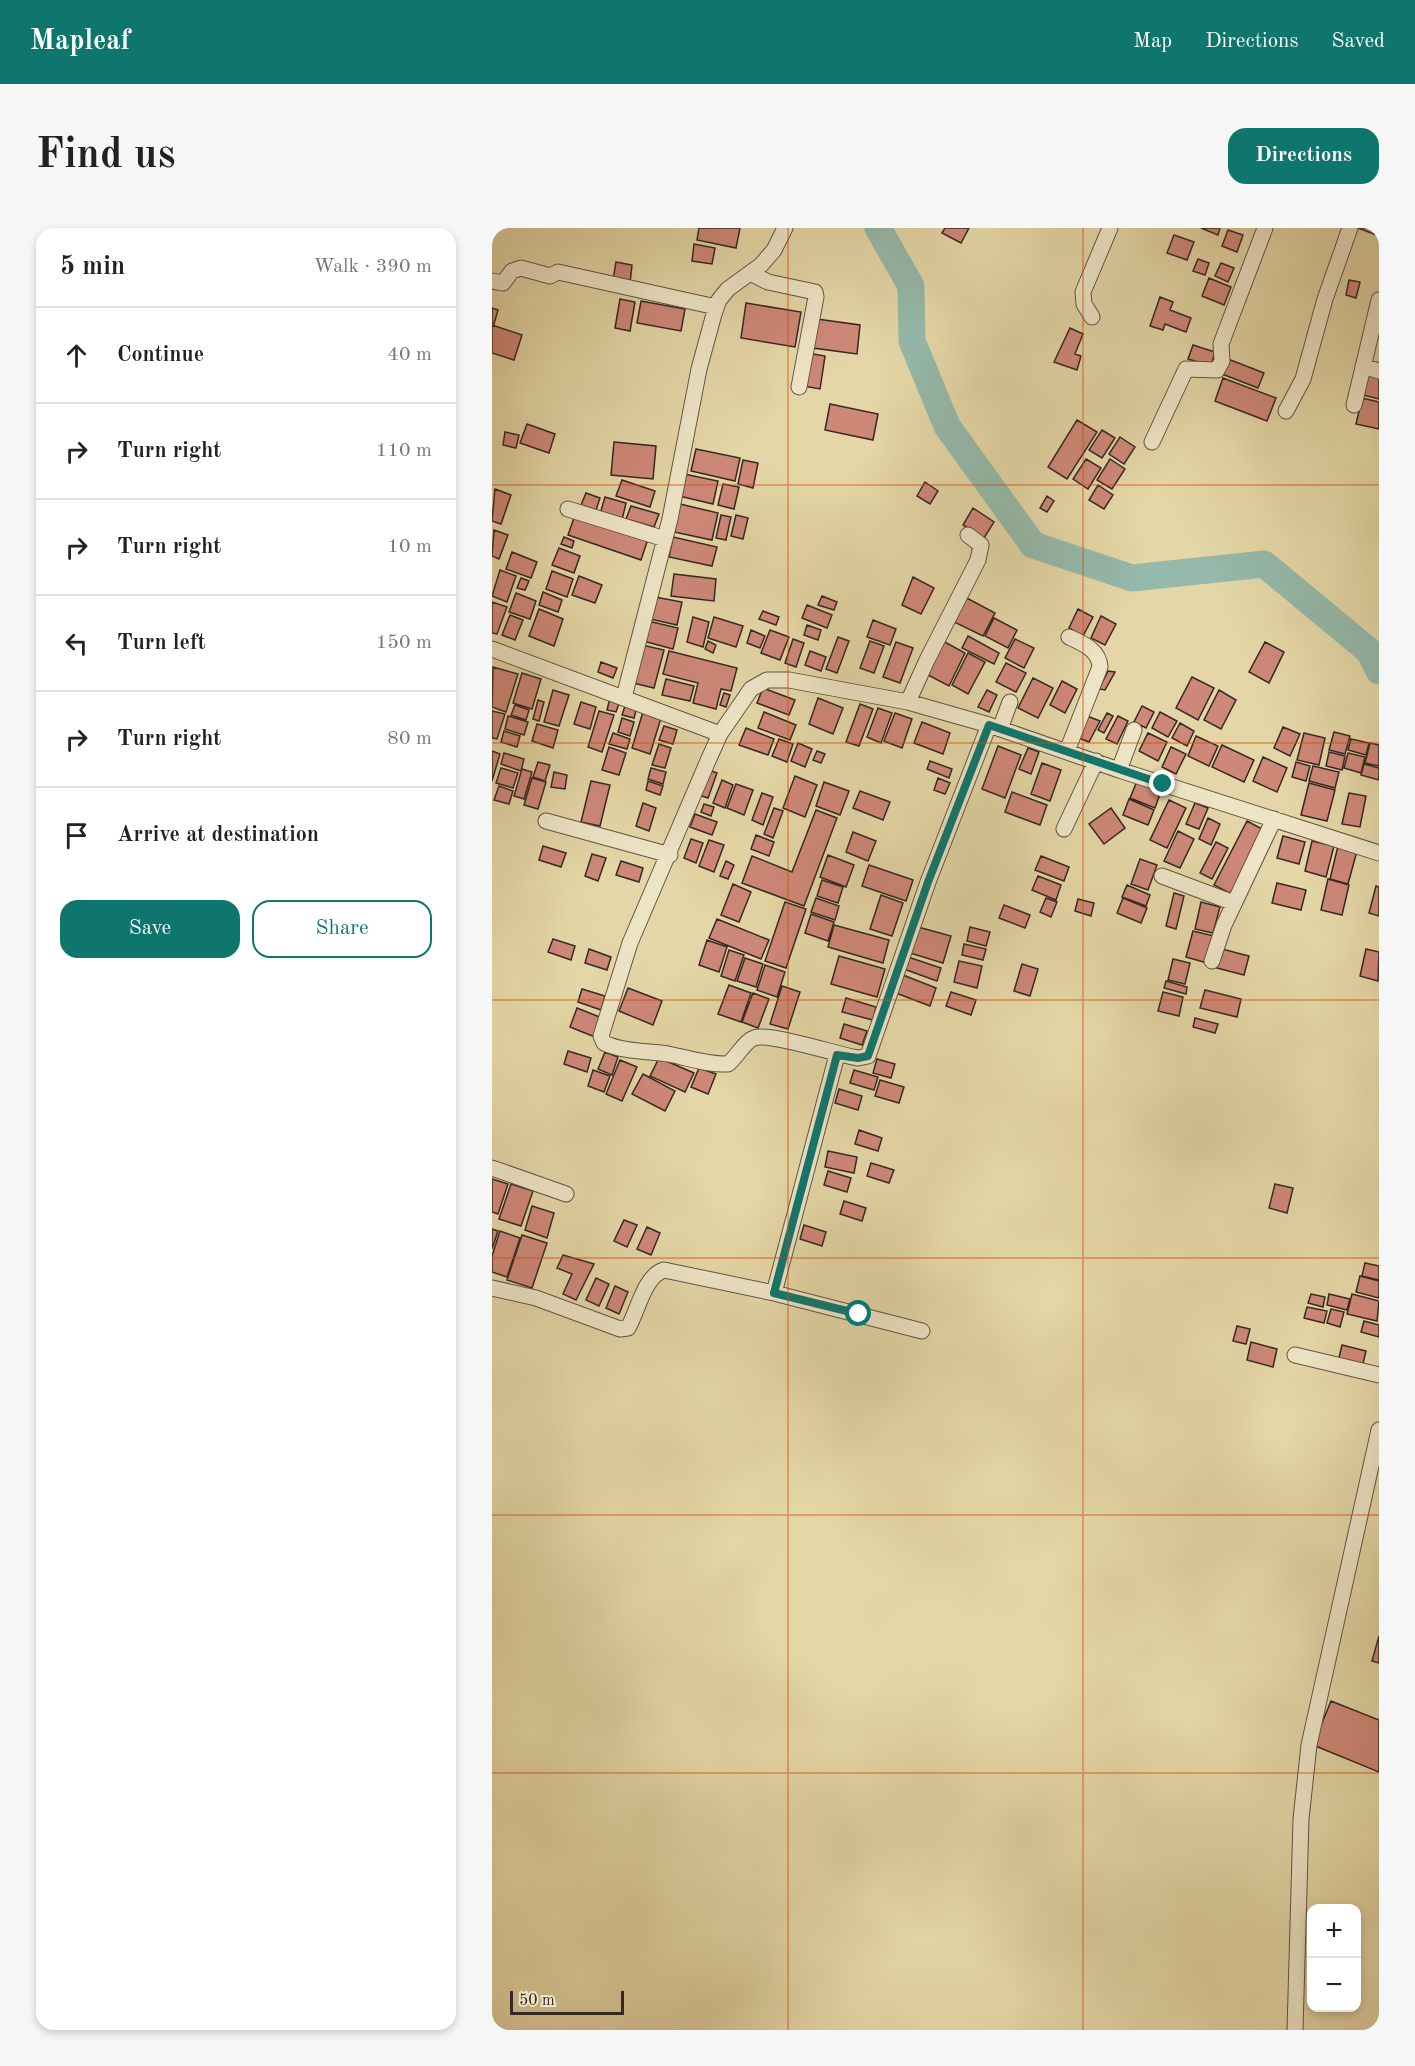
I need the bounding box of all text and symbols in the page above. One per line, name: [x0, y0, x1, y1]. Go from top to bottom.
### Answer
text: Mapleaf: [30, 28, 130, 56]
text: Map: [1133, 31, 1172, 52]
text: Directions: [1205, 31, 1299, 52]
text: Saved: [1332, 31, 1385, 52]
button: Directions: [1228, 128, 1379, 184]
text: Find us: [36, 135, 175, 177]
text: 5 min: [60, 254, 125, 280]
text: Walk · 390 m: [313, 257, 432, 277]
icon: ahead: [60, 339, 93, 372]
text: Continue: [117, 344, 204, 366]
text: 40 m: [387, 345, 432, 365]
icon: right: [60, 435, 93, 468]
text: Turn right: [117, 440, 221, 462]
text: 110 m: [376, 441, 432, 461]
icon: right: [60, 531, 93, 564]
text: Turn right: [117, 536, 221, 558]
text: 10 m: [387, 537, 432, 557]
icon: left: [60, 627, 93, 660]
text: Turn left: [117, 632, 206, 654]
text: 150 m: [376, 633, 432, 653]
icon: right: [60, 723, 93, 756]
text: Turn right: [117, 728, 221, 750]
text: 80 m: [387, 729, 432, 749]
route end: [1149, 770, 1175, 796]
icon: arrive: [60, 819, 93, 852]
text: Arrive at destination: [117, 824, 319, 846]
button: Save: [60, 900, 240, 958]
button: Share: [252, 900, 432, 958]
route start: [845, 1300, 871, 1326]
map controls: [1307, 1904, 1361, 2012]
button: +: [1307, 1904, 1361, 1958]
button: −: [1307, 1958, 1361, 2012]
scale bar: [510, 1988, 624, 2016]
text: 50 m: [519, 1993, 555, 2009]

